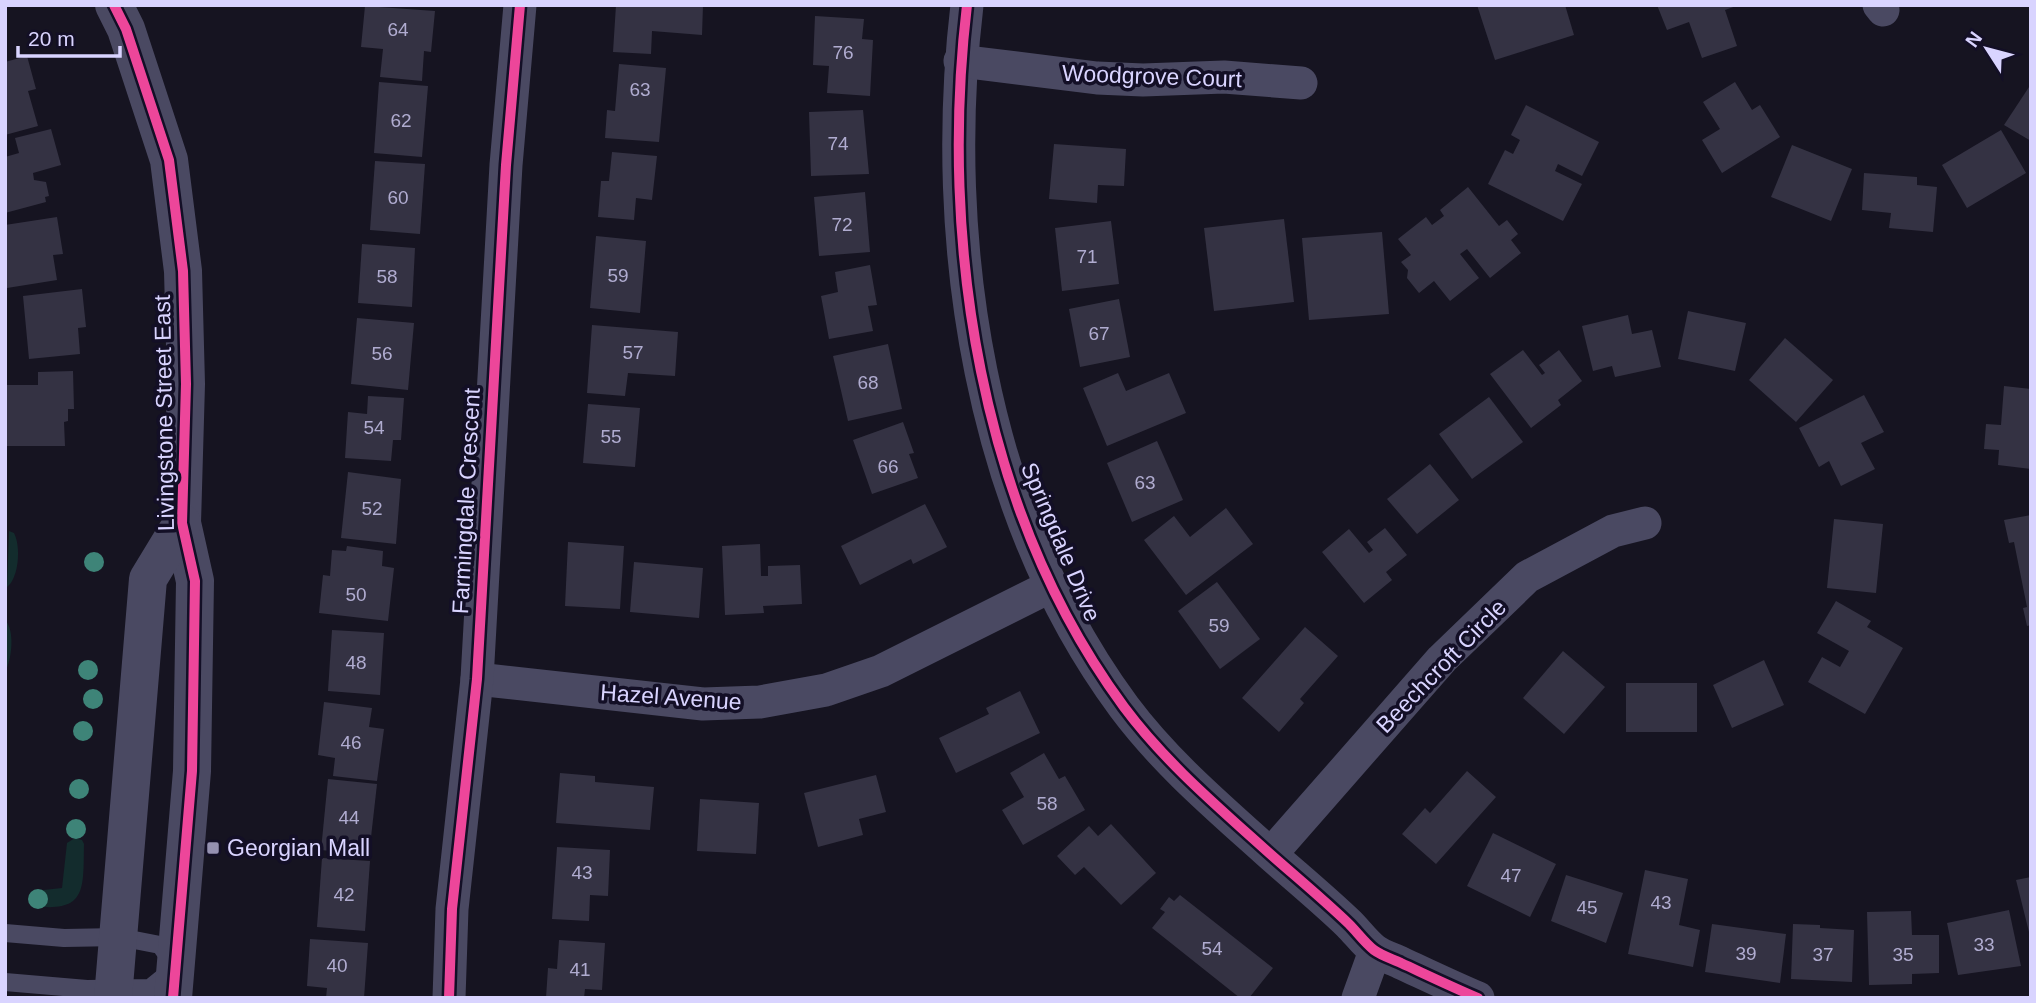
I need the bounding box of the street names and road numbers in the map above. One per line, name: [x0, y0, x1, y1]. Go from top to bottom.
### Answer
street label: Woodgrove Court: [1062, 60, 1243, 92]
street label: Livingstone Street East: [149, 294, 179, 531]
street label: Farmingdale Crescent: [447, 387, 485, 615]
street label: Springdale Drive: [1016, 459, 1106, 625]
street label: Beechcroft Circle: [1371, 594, 1511, 738]
street label: Hazel Avenue: [600, 679, 742, 715]

